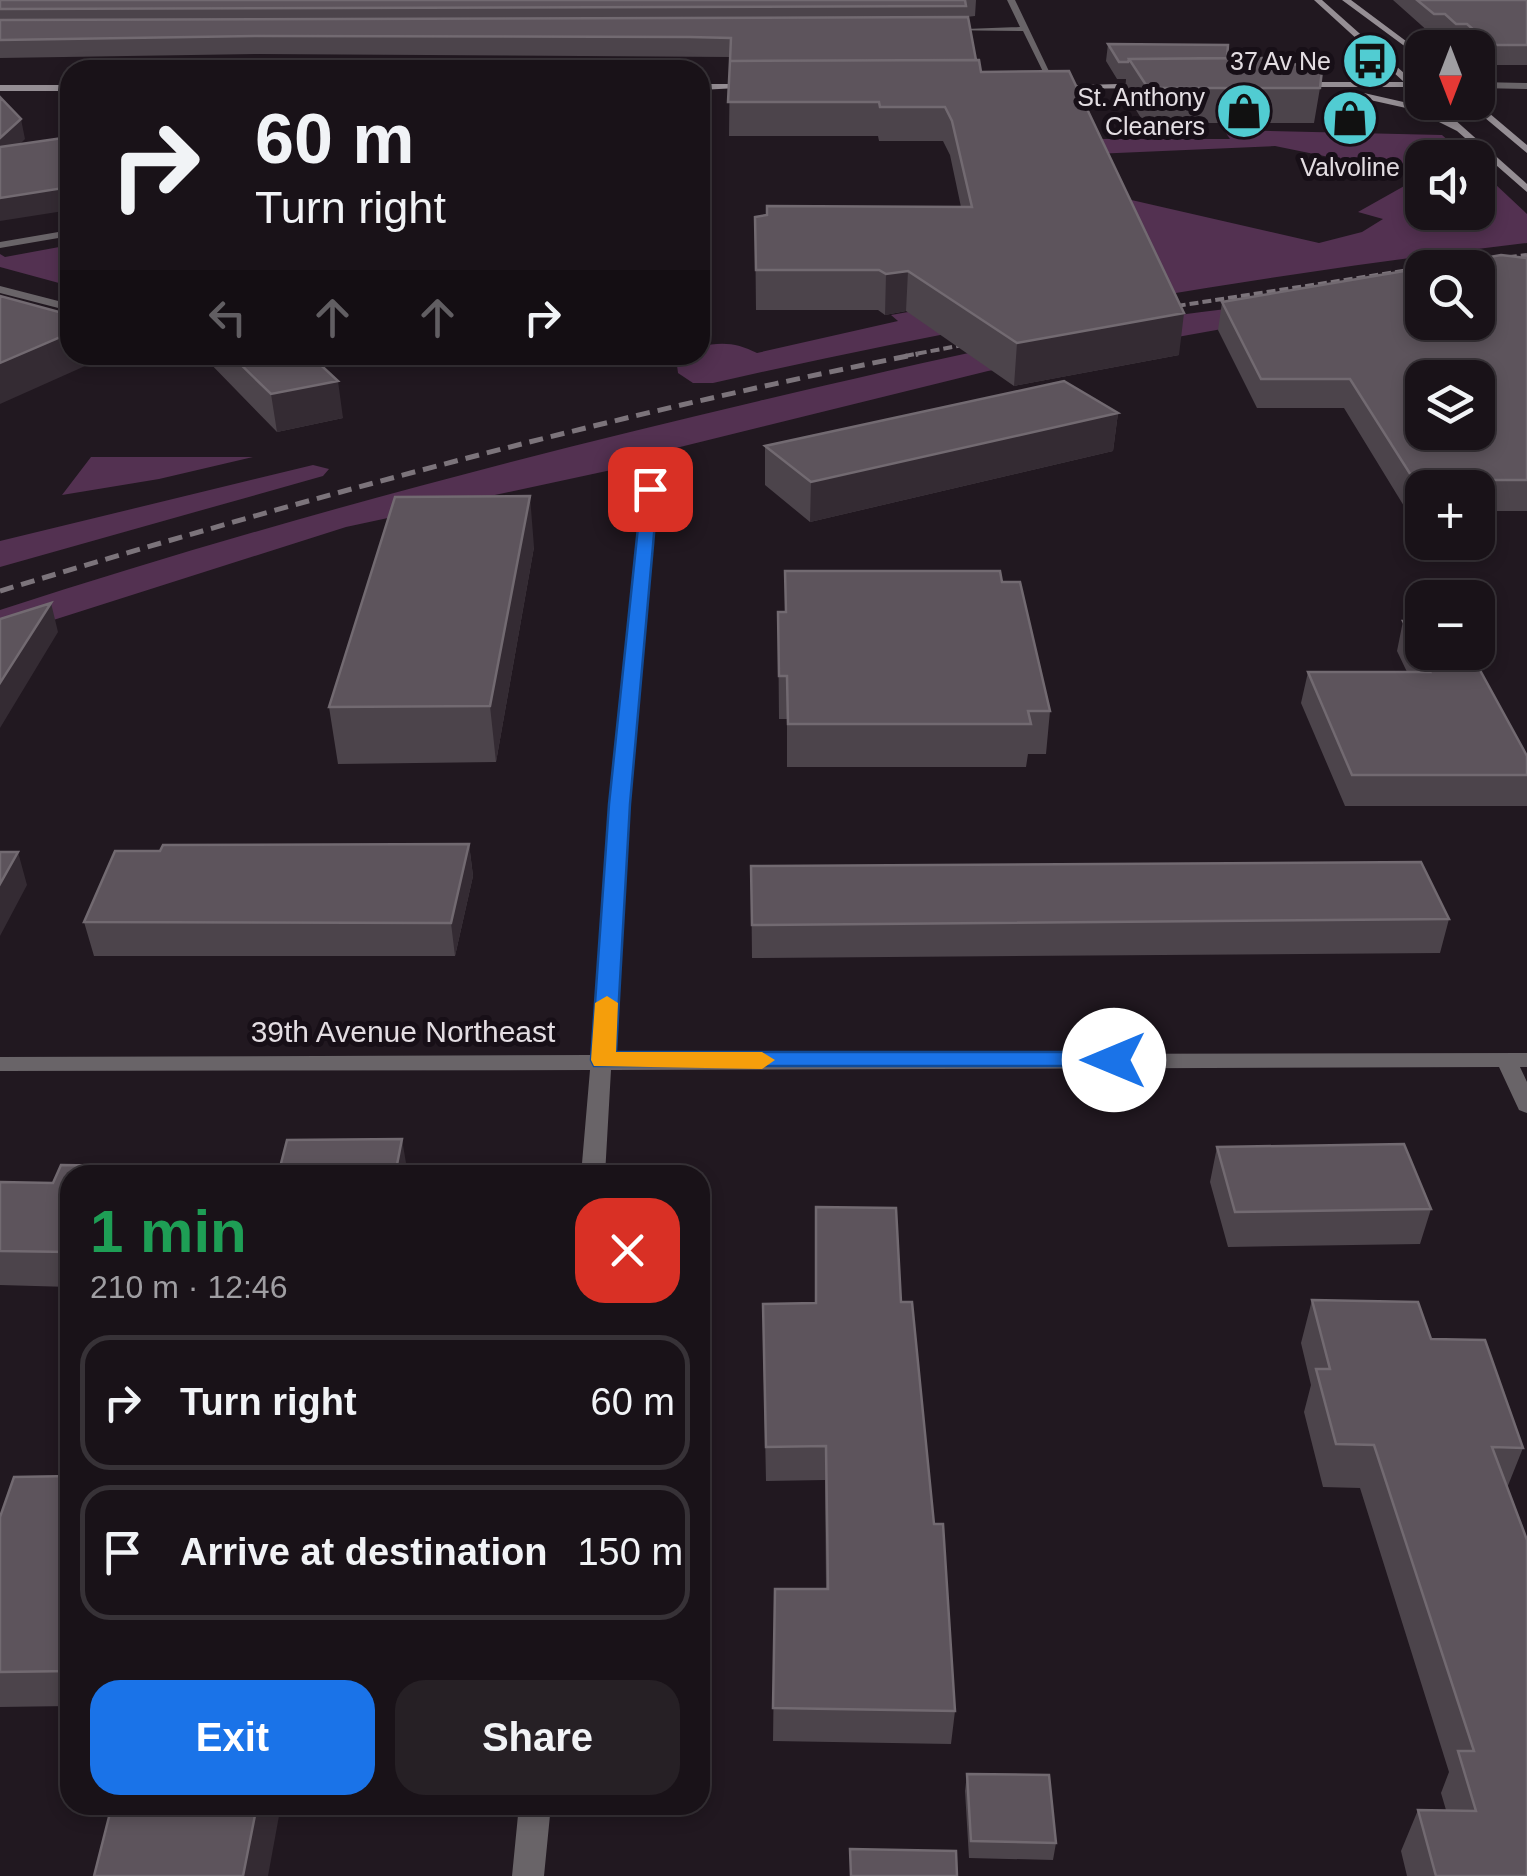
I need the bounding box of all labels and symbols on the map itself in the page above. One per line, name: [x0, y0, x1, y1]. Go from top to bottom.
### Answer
north arrow: [1405, 30, 1495, 120]
bus stop icon: 37 Av Ne: [1340, 31, 1400, 91]
place label: 37 Av Ne: [1230, 47, 1331, 75]
shop icon: St. Anthony Cleaners: [1214, 81, 1274, 141]
place label: St. Anthony Cleaners: [1077, 83, 1205, 140]
shop icon: Valvoline: [1320, 88, 1380, 148]
place label: Valvoline: [1300, 153, 1400, 181]
pin: [608, 447, 693, 532]
position arrow: [1062, 1008, 1166, 1112]
street label: 39th Avenue Northeast: [251, 1015, 556, 1048]

